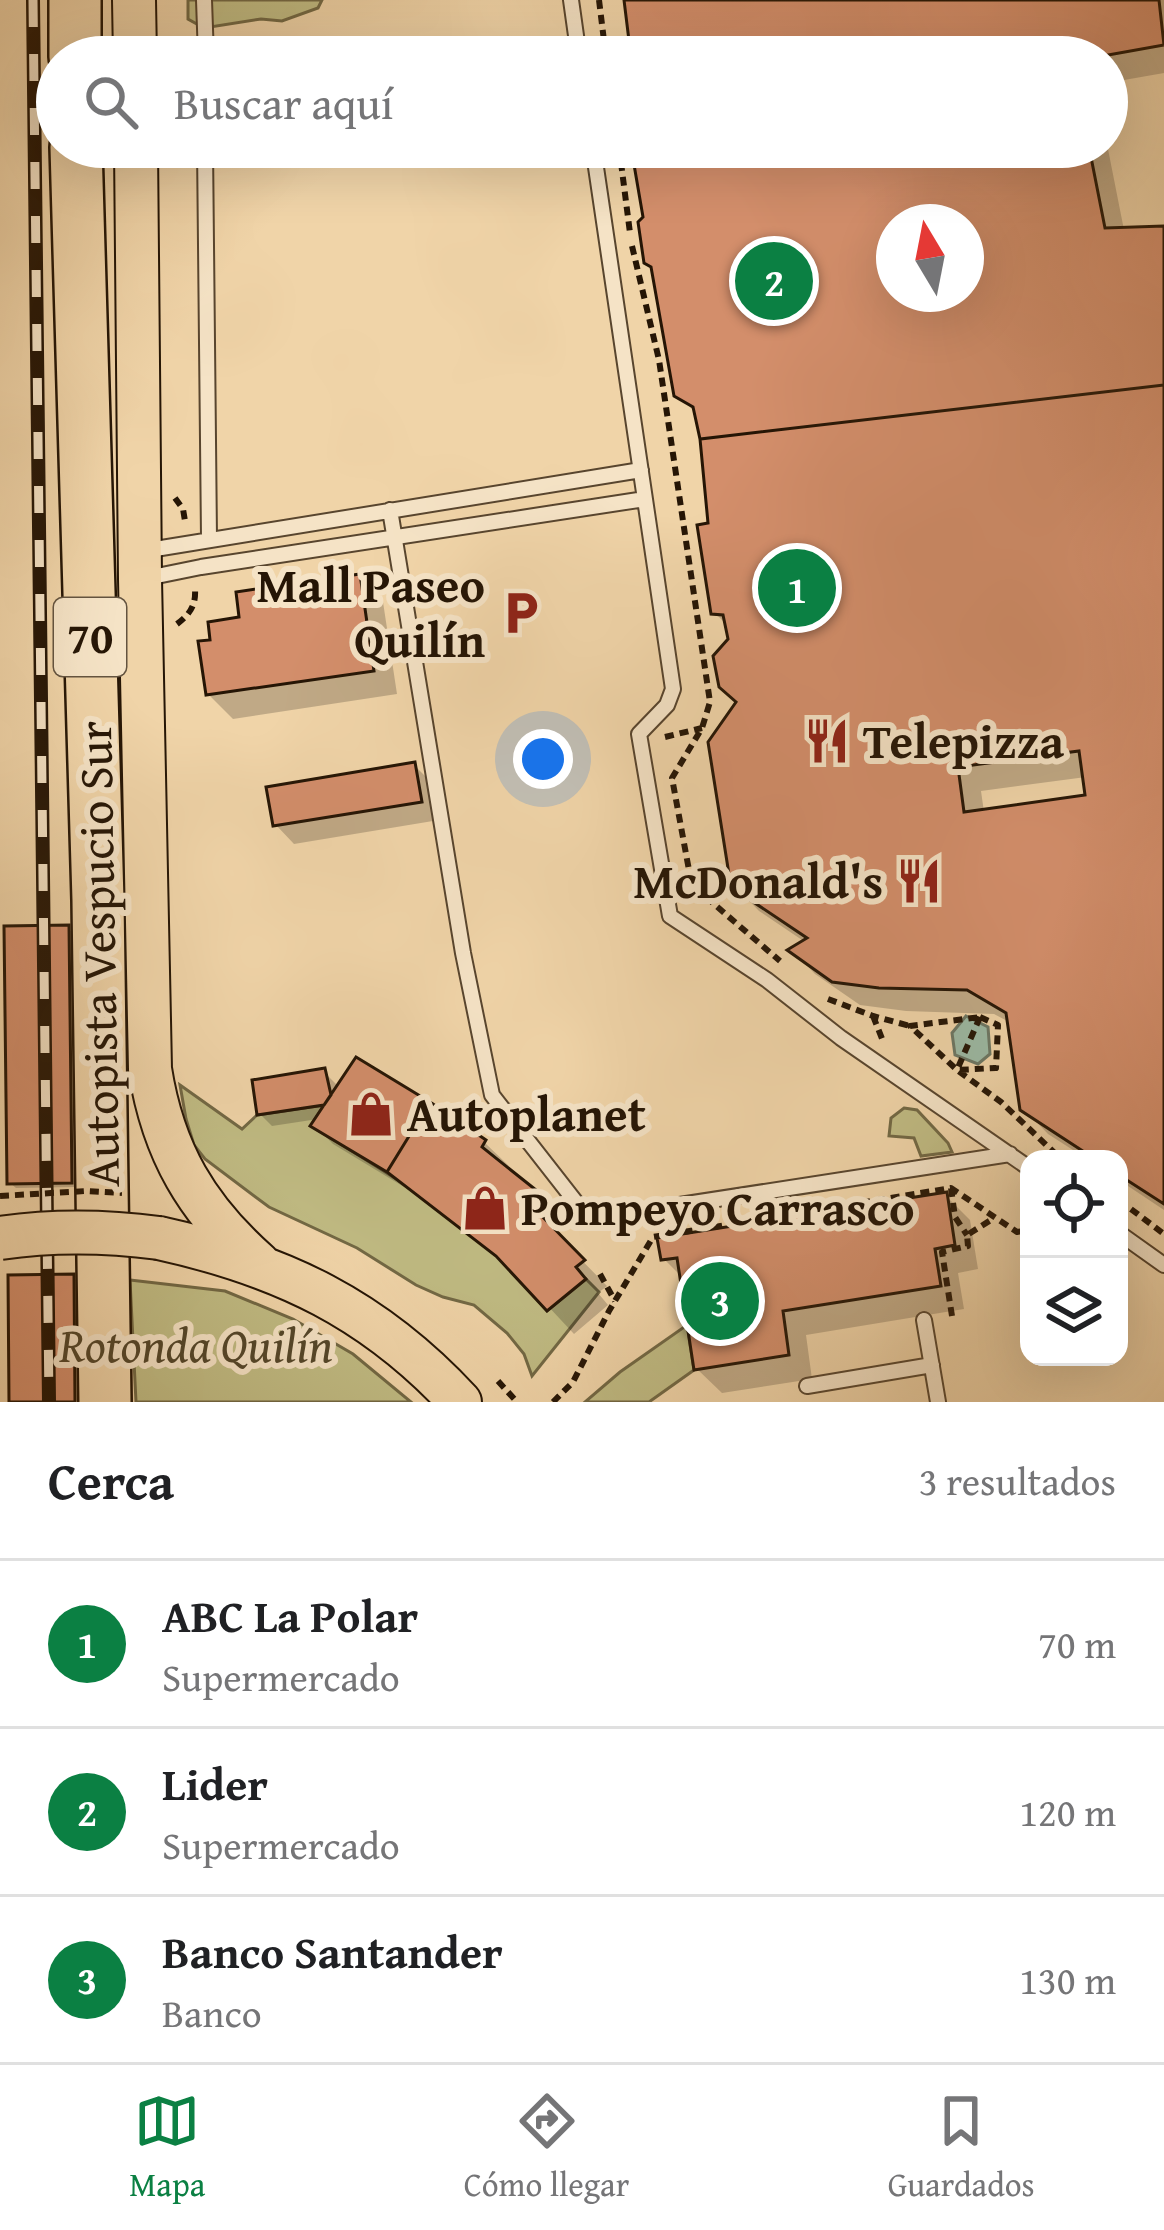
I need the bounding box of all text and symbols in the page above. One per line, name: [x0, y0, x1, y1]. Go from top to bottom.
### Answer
search box: [36, 36, 1128, 168]
icon: search: [78, 69, 144, 135]
text: Buscar aquí: [174, 70, 393, 135]
north arrow: [876, 204, 984, 312]
pin: 2: [735, 236, 813, 326]
pin: 1: [758, 543, 836, 633]
place label: Mall Paseo Quilín: [257, 549, 485, 675]
parking icon: Mall Paseo Quilín: [496, 588, 546, 638]
road number: 70: [54, 598, 126, 676]
place label: Telepizza: [863, 705, 1064, 776]
restaurant icon: Telepizza: [802, 716, 852, 766]
street label: Autopista Vespucio Sur: [58, 720, 137, 1188]
your location: [513, 729, 573, 789]
place label: McDonald's: [633, 845, 883, 916]
restaurant icon: McDonald's: [894, 856, 944, 906]
place label: Autoplanet: [407, 1078, 646, 1149]
shop icon: Autoplanet: [346, 1089, 396, 1139]
map controls: [1020, 1150, 1128, 1366]
button: locate: [1020, 1150, 1128, 1258]
place label: Pompeyo Carrasco: [521, 1172, 915, 1243]
shop icon: Pompeyo Carrasco: [460, 1183, 510, 1233]
pin: 3: [681, 1256, 759, 1346]
button: layers: [1020, 1258, 1128, 1366]
park label: Rotonda Quilín: [58, 1309, 333, 1380]
text: Cerca: [48, 1443, 174, 1518]
text: 3 resultados: [919, 1452, 1116, 1509]
text: ABC La Polar: [162, 1583, 418, 1648]
text: 1: [77, 1615, 97, 1672]
text: 70 m: [1038, 1615, 1116, 1672]
text: Supermercado: [162, 1648, 400, 1705]
text: Lider: [162, 1751, 268, 1816]
text: 2: [77, 1783, 97, 1840]
text: 120 m: [1019, 1783, 1116, 1840]
text: Supermercado: [162, 1816, 400, 1873]
text: Banco Santander: [162, 1919, 503, 1984]
text: 3: [77, 1951, 97, 2008]
text: 130 m: [1019, 1951, 1116, 2008]
text: Banco: [162, 1984, 262, 2041]
tab: Mapa: [129, 2088, 205, 2208]
tab: Cómo llegar: [464, 2088, 629, 2208]
tab: Guardados: [888, 2088, 1035, 2208]

